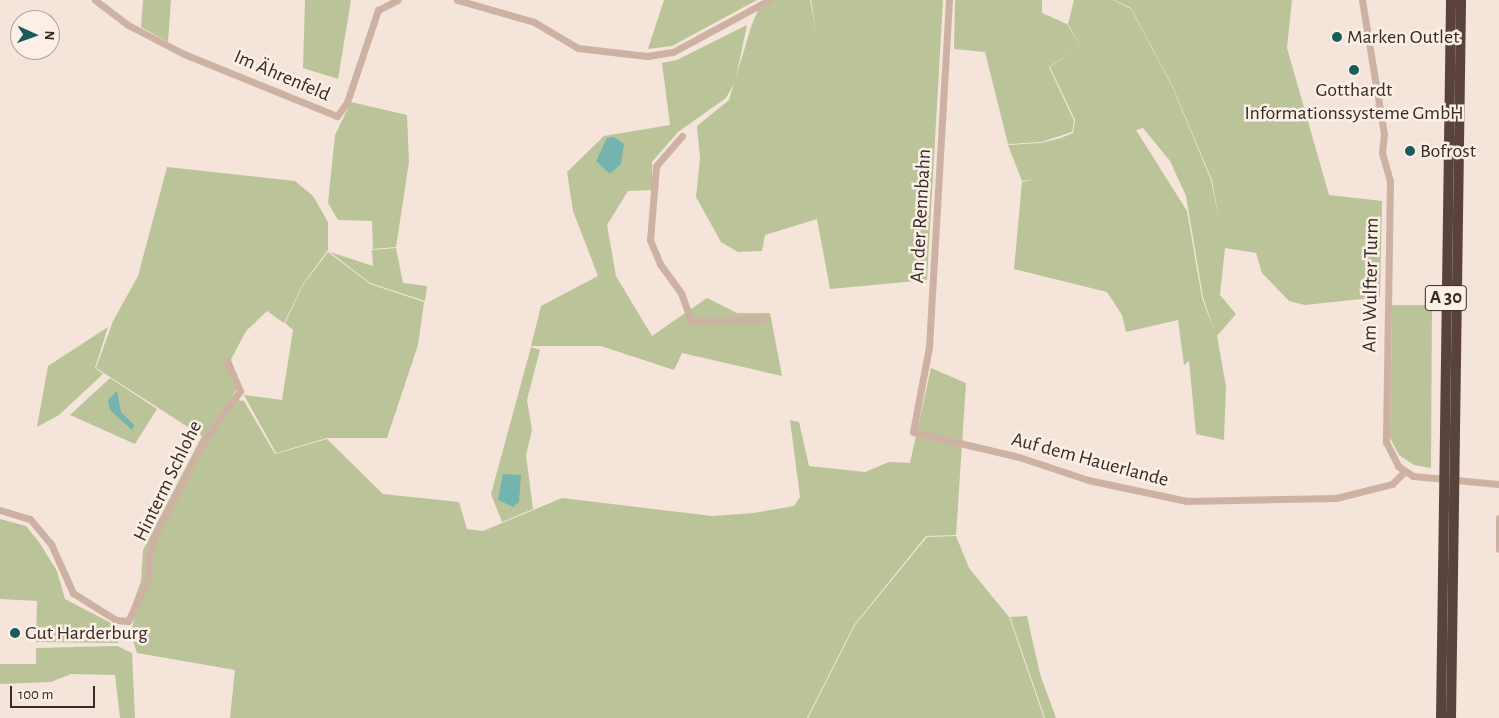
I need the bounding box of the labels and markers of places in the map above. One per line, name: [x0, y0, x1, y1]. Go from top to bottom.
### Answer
place label: Marken Outlet: [1347, 25, 1460, 49]
marker: Marken Outlet: [1331, 31, 1343, 43]
marker: Gotthardt Informationssysteme GmbH: [1348, 64, 1360, 76]
place label: Gotthardt Informationssysteme GmbH: [1244, 78, 1464, 125]
place label: Bofrost: [1420, 139, 1476, 163]
marker: Bofrost: [1404, 145, 1416, 157]
place label: Gut Harderburg: [25, 621, 148, 645]
marker: Gut Harderburg: [9, 627, 21, 639]

